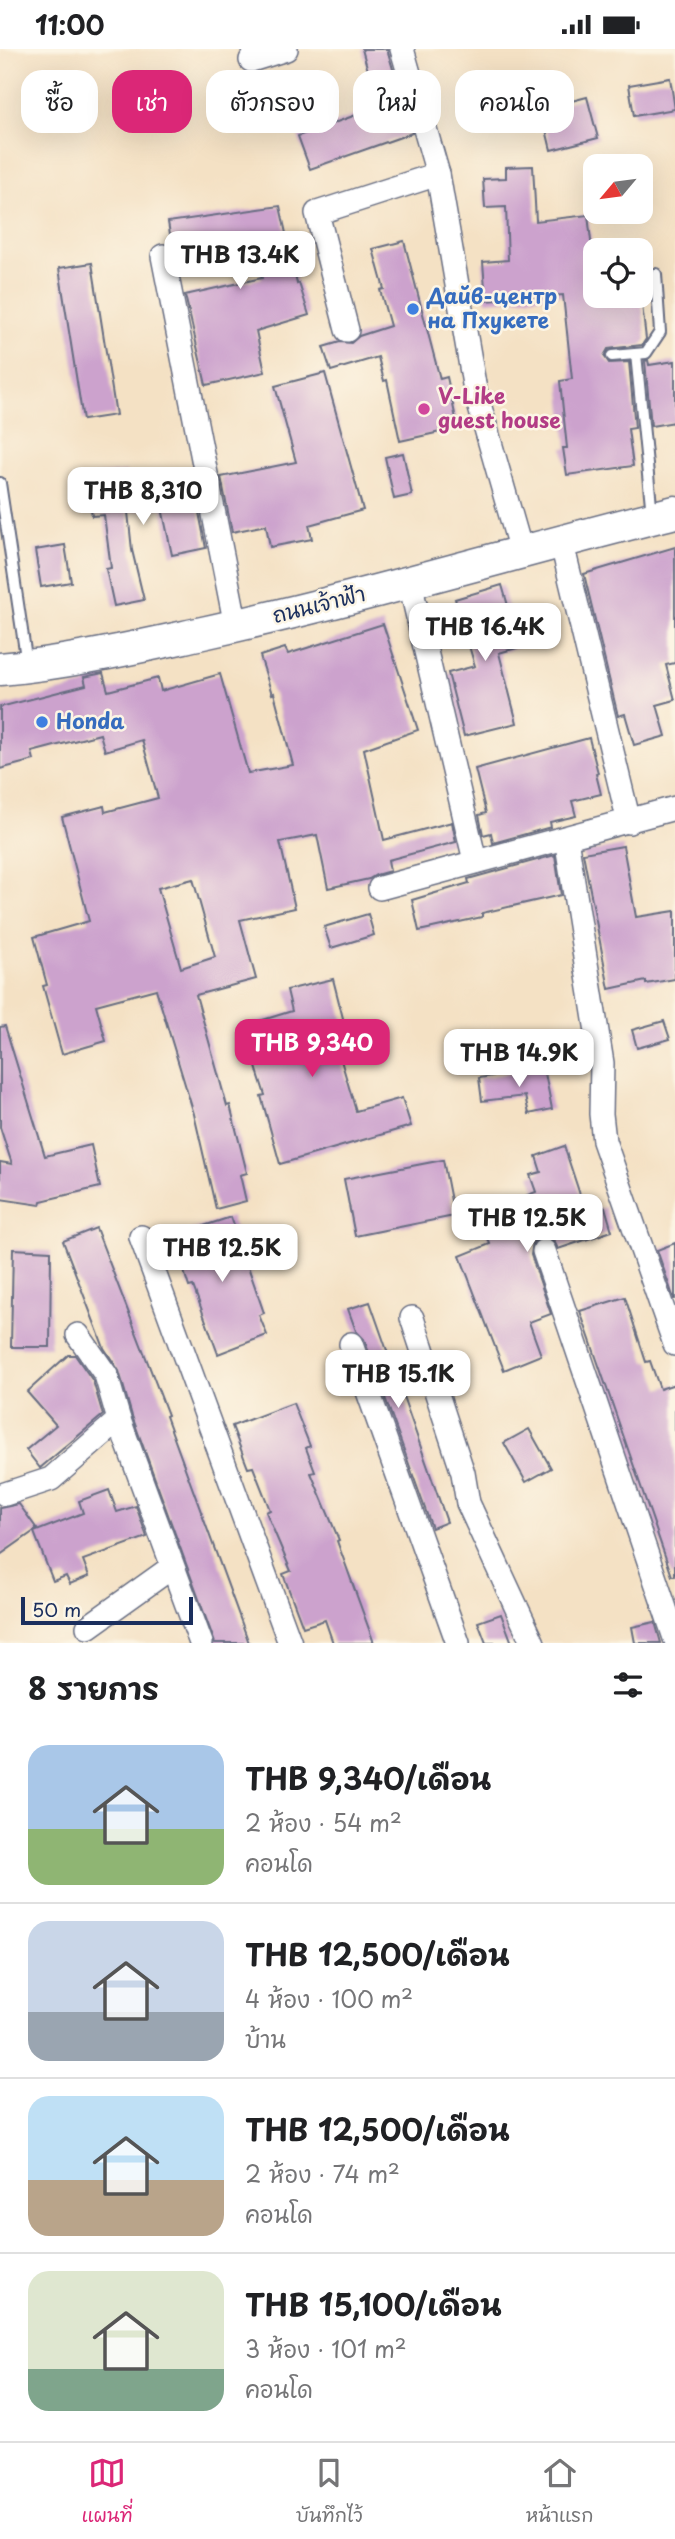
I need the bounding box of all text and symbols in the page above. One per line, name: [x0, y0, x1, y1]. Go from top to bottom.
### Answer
text: 11:00: [35, 5, 104, 44]
chip: ซื้อ: [21, 70, 98, 133]
chip: เช่า: [112, 70, 192, 133]
chip: ตัวกรอง: [206, 70, 339, 133]
chip: ใหม่: [353, 70, 441, 133]
chip: คอนโด: [455, 70, 574, 133]
north arrow: [583, 154, 653, 224]
map controls: [583, 154, 653, 308]
pin: THB 13.4K: [160, 231, 320, 291]
text: THB 13.4K: [180, 236, 300, 271]
button: locate: [583, 238, 653, 308]
place label: Дайв-центр на Пхукете: [426, 279, 557, 335]
marker: Дайв-центр на Пхукете: [405, 301, 421, 317]
place label: V-Like guest house: [438, 379, 561, 435]
marker: V-Like guest house: [416, 401, 432, 417]
pin: THB 8,310: [63, 468, 223, 527]
text: THB 8,310: [83, 472, 203, 507]
street label: ถนนเจ้าฟ้า: [269, 576, 368, 630]
pin: THB 16.4K: [405, 603, 565, 663]
text: THB 16.4K: [425, 608, 545, 643]
place label: Honda: [56, 704, 125, 736]
marker: Honda: [34, 714, 50, 730]
pin: THB 9,340: [232, 1019, 392, 1079]
text: THB 9,340: [251, 1024, 373, 1059]
pin: THB 14.9K: [439, 1030, 599, 1089]
text: THB 14.9K: [460, 1034, 578, 1069]
pin: THB 12.5K: [447, 1195, 607, 1254]
text: THB 12.5K: [468, 1199, 586, 1234]
pin: THB 12.5K: [142, 1225, 302, 1284]
text: THB 12.5K: [163, 1229, 281, 1264]
pin: THB 15.1K: [318, 1351, 478, 1410]
text: THB 15.1K: [341, 1355, 455, 1390]
scale bar: [21, 1594, 192, 1626]
text: 50 m: [32, 1595, 81, 1623]
text: 8 รายการ: [28, 1665, 159, 1710]
icon: filters: [609, 1666, 647, 1704]
text: THB 9,340/เดือน: [245, 1755, 491, 1800]
icon: home: [84, 1773, 168, 1857]
text: 2 ห้อง · 54 m²: [245, 1805, 402, 1840]
text: คอนโด: [245, 1845, 313, 1880]
text: THB 12,500/เดือน: [245, 1931, 510, 1976]
icon: home: [84, 1949, 168, 2033]
text: 4 ห้อง · 100 m²: [245, 1981, 413, 2016]
text: บ้าน: [245, 2021, 286, 2056]
text: THB 12,500/เดือน: [245, 2106, 510, 2151]
icon: home: [84, 2124, 168, 2208]
text: 2 ห้อง · 74 m²: [245, 2156, 400, 2191]
text: คอนโด: [245, 2196, 313, 2231]
text: THB 15,100/เดือน: [245, 2281, 502, 2326]
icon: home: [84, 2299, 168, 2383]
text: 3 ห้อง · 101 m²: [245, 2331, 407, 2366]
text: คอนโด: [245, 2371, 313, 2406]
tab: แผนที่: [82, 2454, 133, 2529]
tab: บันทึกไว้: [296, 2454, 363, 2529]
tab: หน้าแรก: [526, 2454, 593, 2529]

